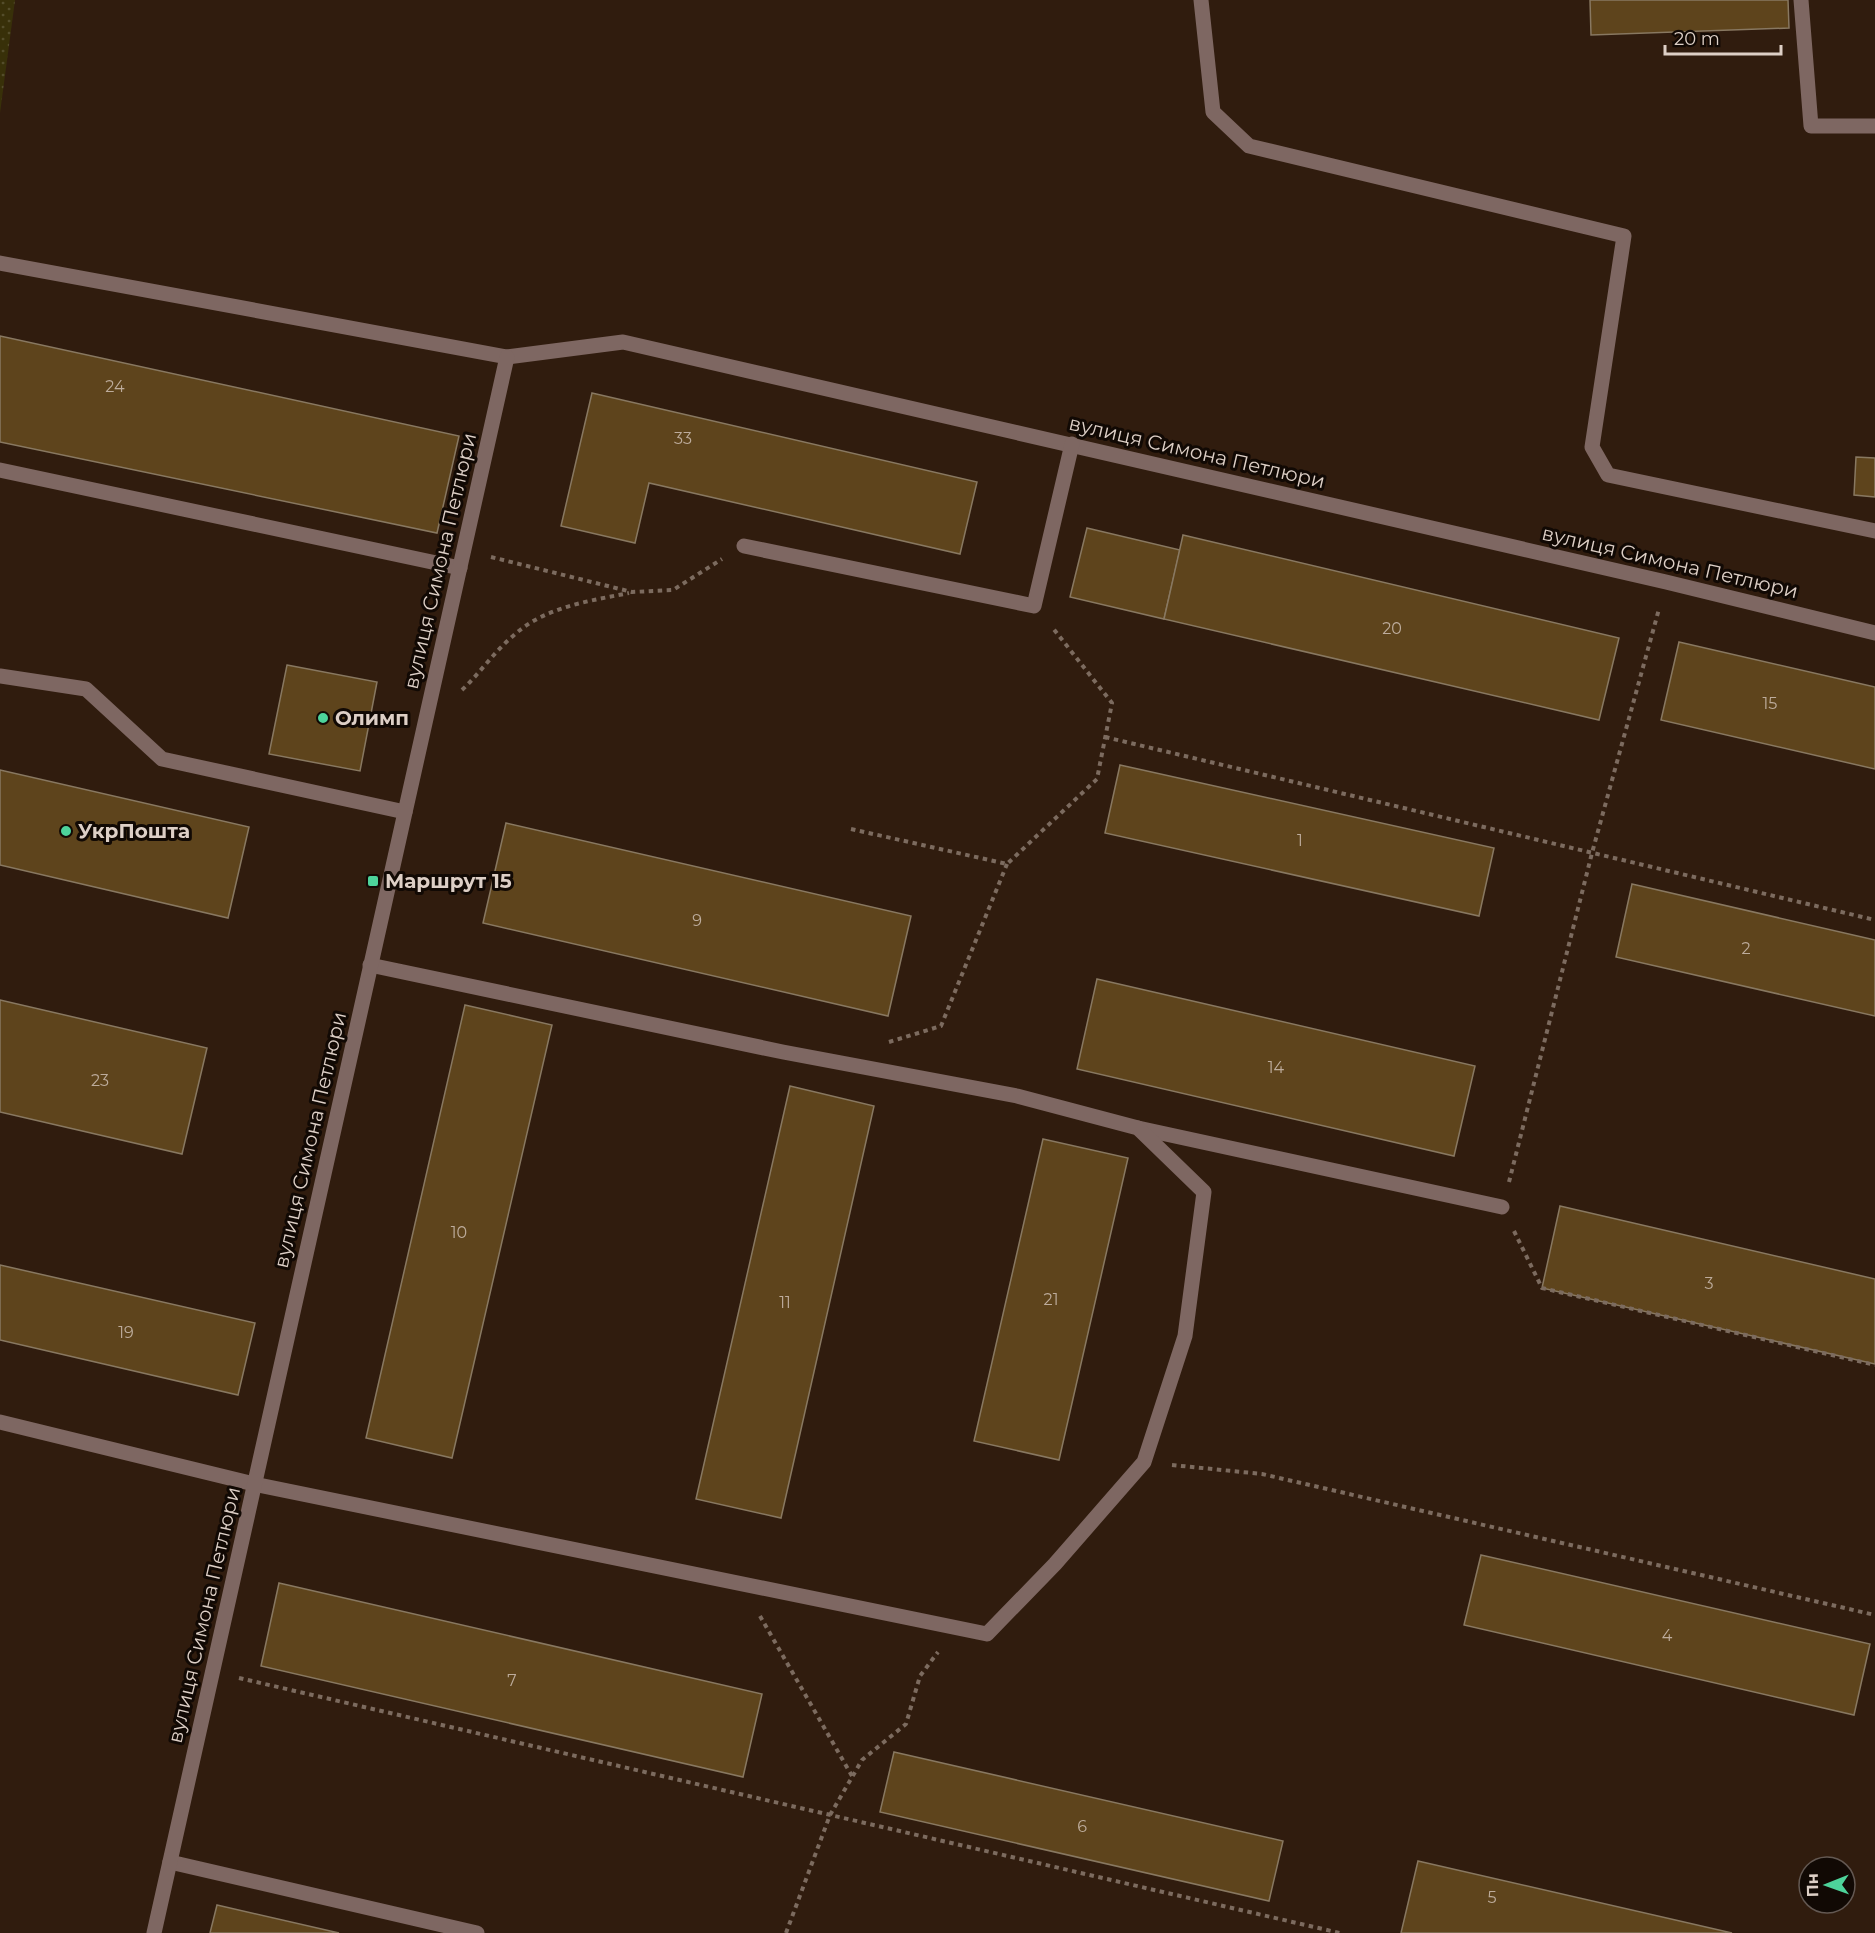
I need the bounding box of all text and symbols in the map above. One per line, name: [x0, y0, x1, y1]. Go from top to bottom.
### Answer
scale bar: [1665, 18, 1780, 56]
text: 20 m: [1674, 28, 1720, 50]
house number: 24: [105, 377, 125, 396]
street label: вулиця Симона Петлюри: [1067, 411, 1327, 493]
house number: 33: [674, 429, 692, 448]
street label: вулиця Симона Петлюри: [399, 431, 481, 691]
street label: вулиця Симона Петлюри: [1540, 521, 1800, 603]
house number: 20: [1382, 619, 1402, 638]
house number: 15: [1763, 694, 1777, 713]
place label: Олимп: [335, 706, 409, 730]
marker: Олимп: [316, 711, 330, 725]
place label: УкрПошта: [78, 819, 190, 843]
marker: УкрПошта: [59, 824, 73, 838]
house number: 1: [1297, 831, 1303, 850]
place label: Маршрут 15: [385, 869, 512, 893]
marker: Маршрут 15: [366, 874, 380, 888]
house number: 9: [692, 911, 702, 930]
house number: 2: [1741, 939, 1751, 958]
street label: вулиця Симона Петлюри: [269, 1010, 351, 1270]
house number: 14: [1268, 1058, 1285, 1077]
house number: 23: [91, 1071, 109, 1090]
house number: 10: [451, 1223, 467, 1242]
house number: 3: [1704, 1274, 1714, 1293]
house number: 21: [1044, 1290, 1058, 1309]
house number: 11: [779, 1293, 791, 1312]
house number: 19: [118, 1323, 134, 1342]
street label: вулиця Симона Петлюри: [163, 1485, 245, 1745]
house number: 4: [1662, 1626, 1673, 1645]
house number: 7: [507, 1671, 517, 1690]
house number: 6: [1077, 1817, 1087, 1836]
north arrow: [1797, 1855, 1857, 1915]
text: Пн: [1803, 1873, 1822, 1897]
house number: 5: [1487, 1888, 1497, 1907]

